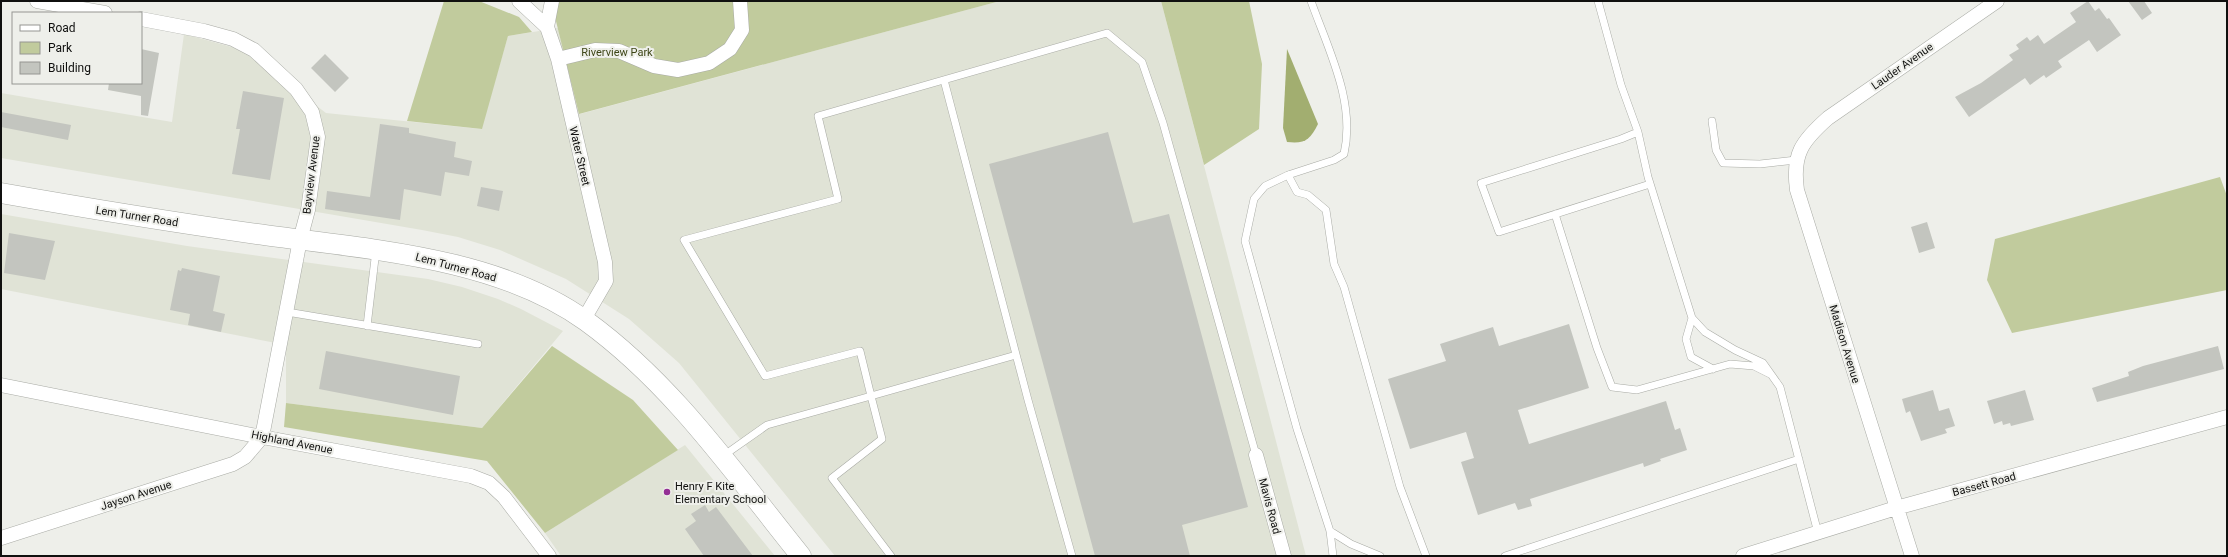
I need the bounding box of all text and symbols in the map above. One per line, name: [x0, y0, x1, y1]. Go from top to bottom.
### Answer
legend: [12, 12, 142, 84]
text: Road: [48, 21, 76, 35]
street label: Lauder Avenue: [1869, 40, 1936, 93]
text: Park: [48, 41, 73, 55]
park label: Riverview Park: [581, 46, 653, 59]
text: Building: [48, 61, 91, 75]
street label: Water Street: [566, 125, 593, 187]
street label: Bayview Avenue: [300, 135, 323, 215]
street label: Lem Turner Road: [95, 204, 179, 229]
street label: Lem Turner Road: [414, 250, 498, 285]
street label: Madison Avenue: [1826, 303, 1863, 385]
street label: Highland Avenue: [250, 428, 334, 457]
street label: Bassett Road: [1951, 470, 2017, 499]
street label: Mavis Road: [1256, 477, 1283, 535]
street label: Jayson Avenue: [99, 478, 173, 513]
place label: Henry F Kite Elementary School: [675, 480, 766, 506]
marker: Henry F Kite Elementary School: [662, 487, 672, 497]

